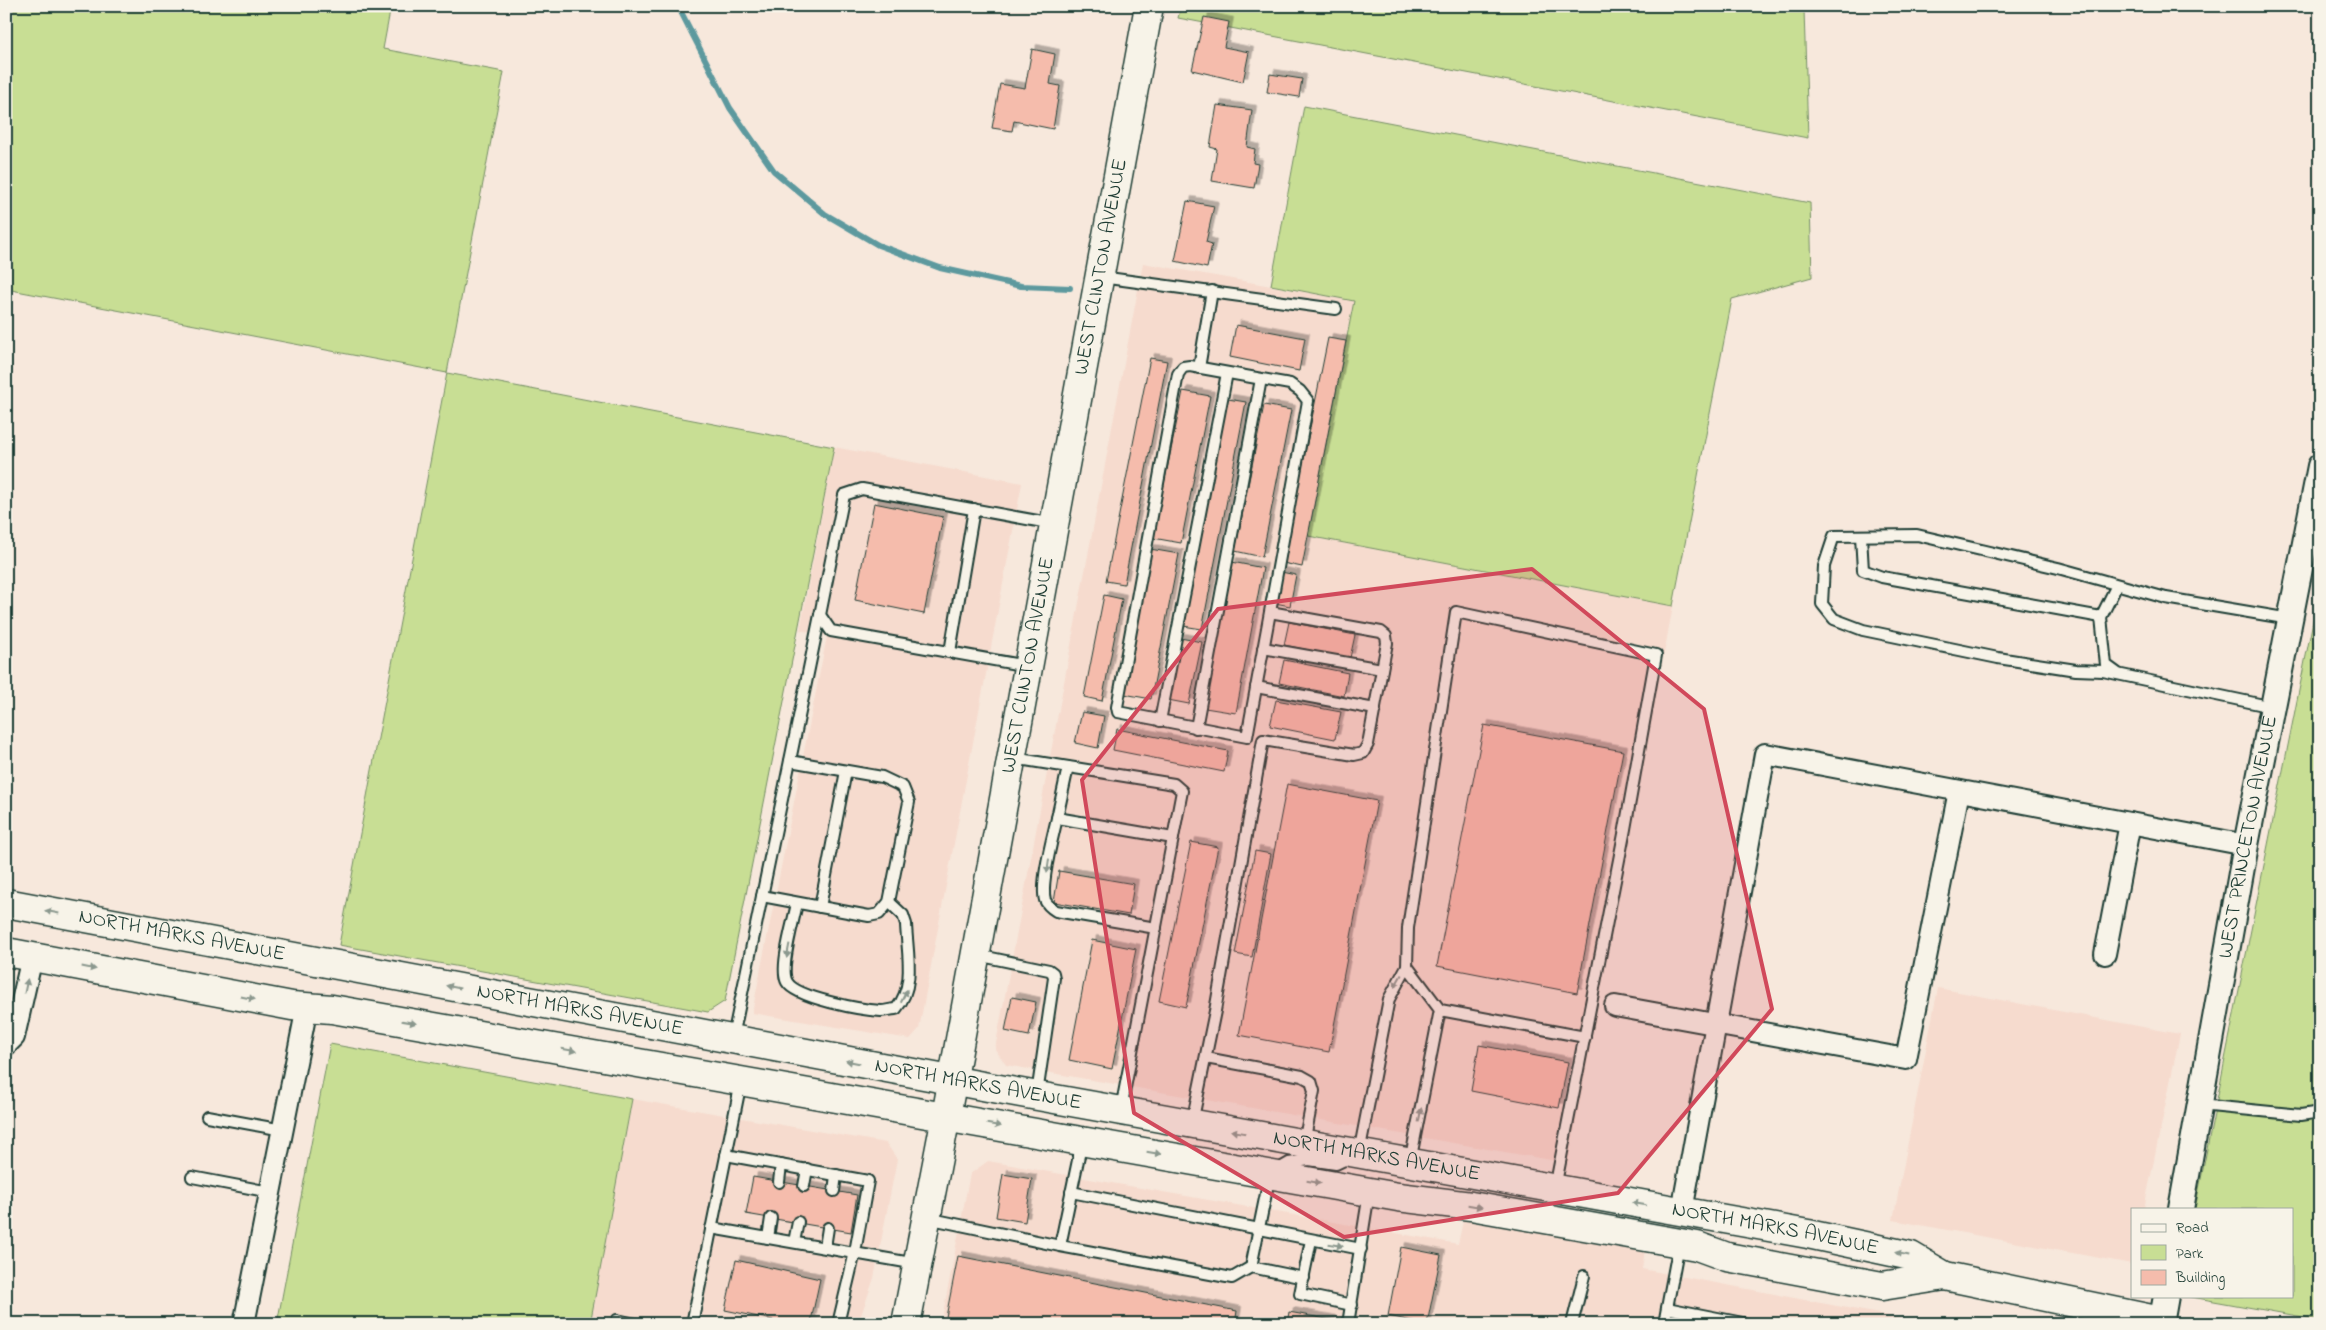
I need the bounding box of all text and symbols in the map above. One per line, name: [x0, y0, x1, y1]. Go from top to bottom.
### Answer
street label: WEST CLINTON AVENUE: [1067, 156, 1136, 377]
street label: WEST CLINTON AVENUE: [994, 555, 1063, 776]
street label: WEST PRINCETON AVENUE: [2211, 713, 2286, 961]
one-way arrow: [1043, 858, 1051, 874]
street label: NORTH MARKS AVENUE: [76, 902, 288, 970]
one-way arrow: [45, 908, 60, 916]
one-way arrow: [783, 943, 791, 959]
one-way arrow: [81, 964, 97, 972]
one-way arrow: [1394, 974, 1402, 989]
street label: NORTH MARKS AVENUE: [474, 976, 686, 1045]
one-way arrow: [22, 978, 30, 993]
one-way arrow: [444, 983, 460, 991]
one-way arrow: [900, 989, 908, 1003]
one-way arrow: [241, 995, 257, 1003]
one-way arrow: [401, 1019, 417, 1027]
one-way arrow: [561, 1047, 577, 1055]
street label: NORTH MARKS AVENUE: [872, 1051, 1084, 1118]
one-way arrow: [845, 1058, 861, 1066]
one-way arrow: [1416, 1106, 1424, 1122]
one-way arrow: [987, 1121, 1003, 1129]
street label: NORTH MARKS AVENUE: [1271, 1123, 1483, 1190]
one-way arrow: [1230, 1127, 1246, 1135]
one-way arrow: [1147, 1150, 1163, 1158]
one-way arrow: [1307, 1178, 1323, 1186]
street label: NORTH MARKS AVENUE: [1669, 1195, 1881, 1264]
one-way arrow: [1631, 1199, 1647, 1207]
one-way arrow: [1467, 1203, 1483, 1211]
legend: [2131, 1208, 2294, 1298]
text: Road: [2176, 1217, 2209, 1239]
one-way arrow: [1328, 1241, 1344, 1249]
text: Park: [2176, 1243, 2204, 1265]
one-way arrow: [1894, 1250, 1910, 1258]
text: Building: [2175, 1267, 2225, 1290]

